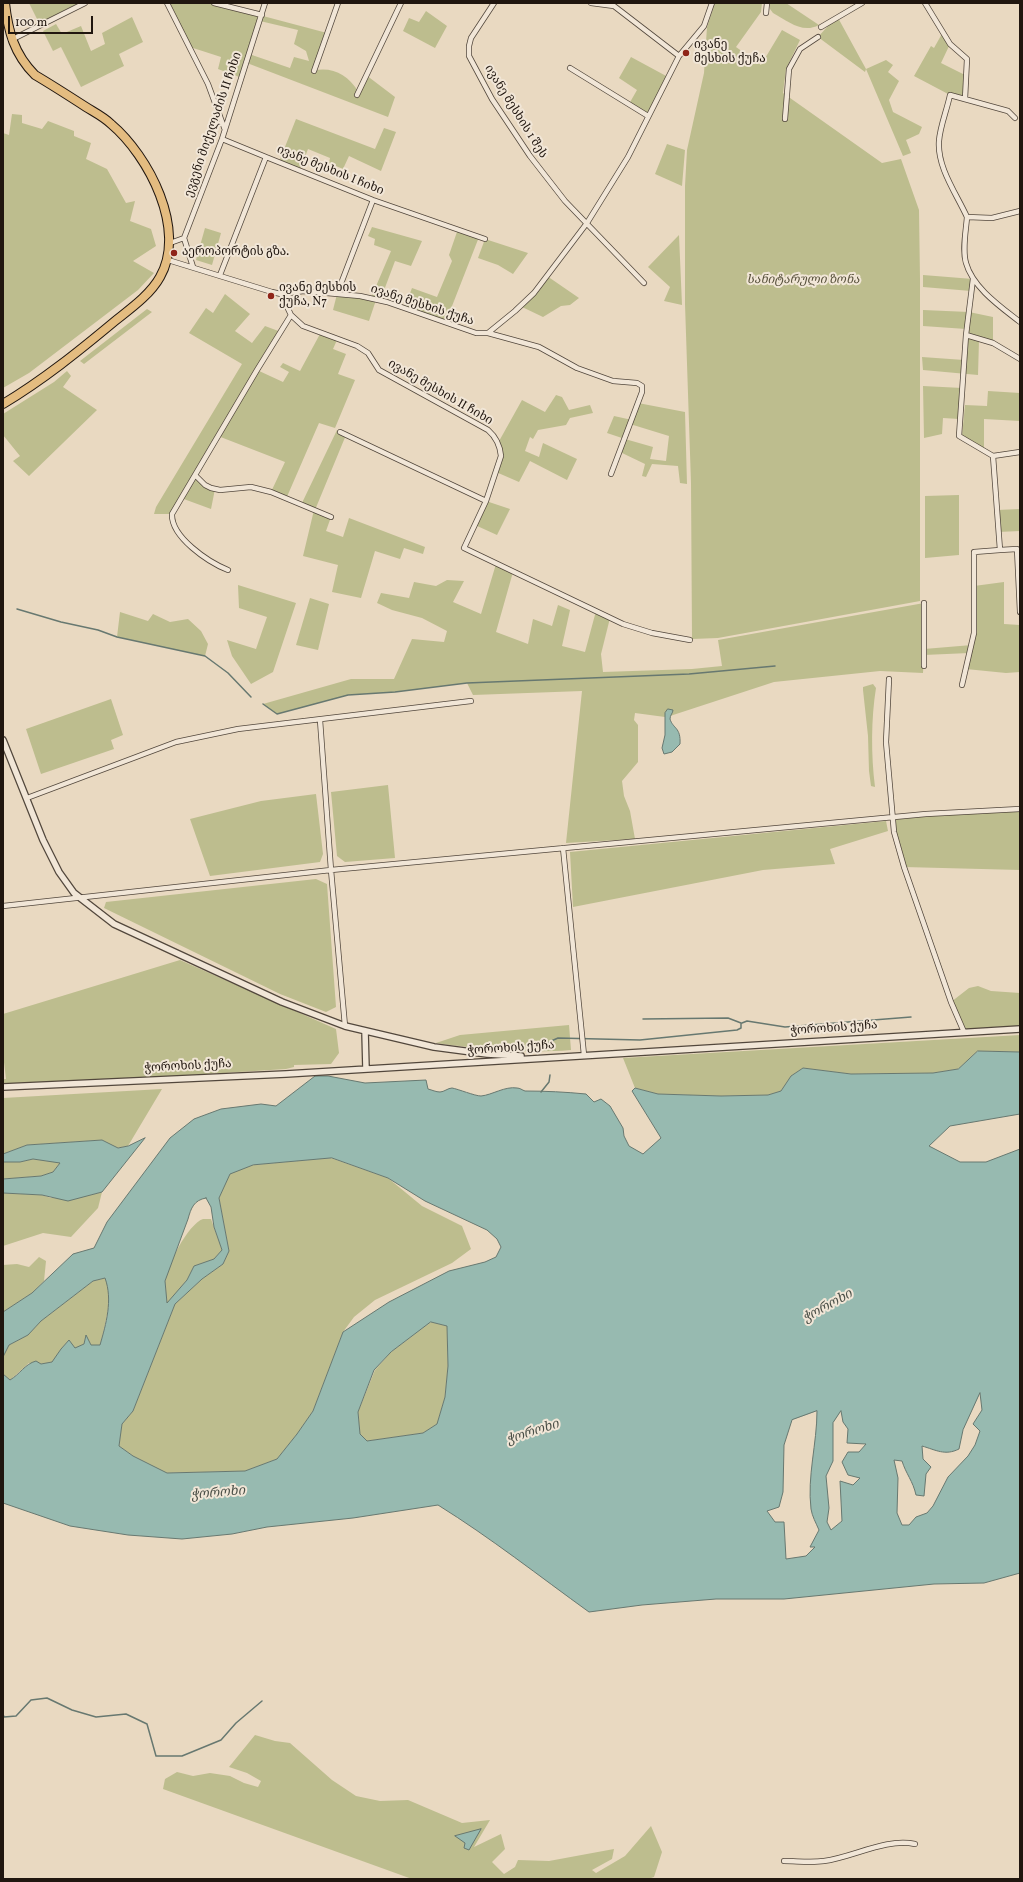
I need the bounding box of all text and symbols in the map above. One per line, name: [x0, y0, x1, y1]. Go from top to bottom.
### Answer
scale bar: [10, 8, 95, 34]
text: 100 m: [15, 15, 47, 31]
place label: ივანე მესხის ქუჩა: [694, 39, 766, 67]
marker: ივანე მესხის ქუჩა: [681, 48, 691, 58]
street label: ევგენი მიქელაძის II ჩიხი: [182, 51, 246, 199]
street label: ივანე მესხის 1 შეს: [480, 63, 550, 161]
street label: ივანე მესხის I ჩიხი: [274, 143, 386, 199]
place label: აეროპორტის გზა.: [182, 246, 289, 260]
marker: აეროპორტის გზა.: [169, 248, 179, 258]
park label: სანიტარული ზონა: [747, 274, 859, 288]
place label: ივანე მესხის ქუჩა, N7: [279, 282, 356, 310]
street label: ივანე მესხის ქუჩა: [369, 283, 475, 329]
marker: ივანე მესხის ქუჩა, N7: [266, 291, 276, 301]
street label: ივანე მესხის II ჩიხი: [385, 357, 495, 429]
street label: ჭოროხის ქუჩა: [790, 1019, 878, 1039]
street label: ჭოროხის ქუჩა: [467, 1039, 555, 1059]
street label: ჭოროხის ქუჩა: [144, 1058, 232, 1076]
water label: ჭოროხი: [800, 1287, 856, 1327]
water label: ჭოროხი: [505, 1417, 561, 1449]
water label: ჭოროხი: [190, 1484, 246, 1504]

